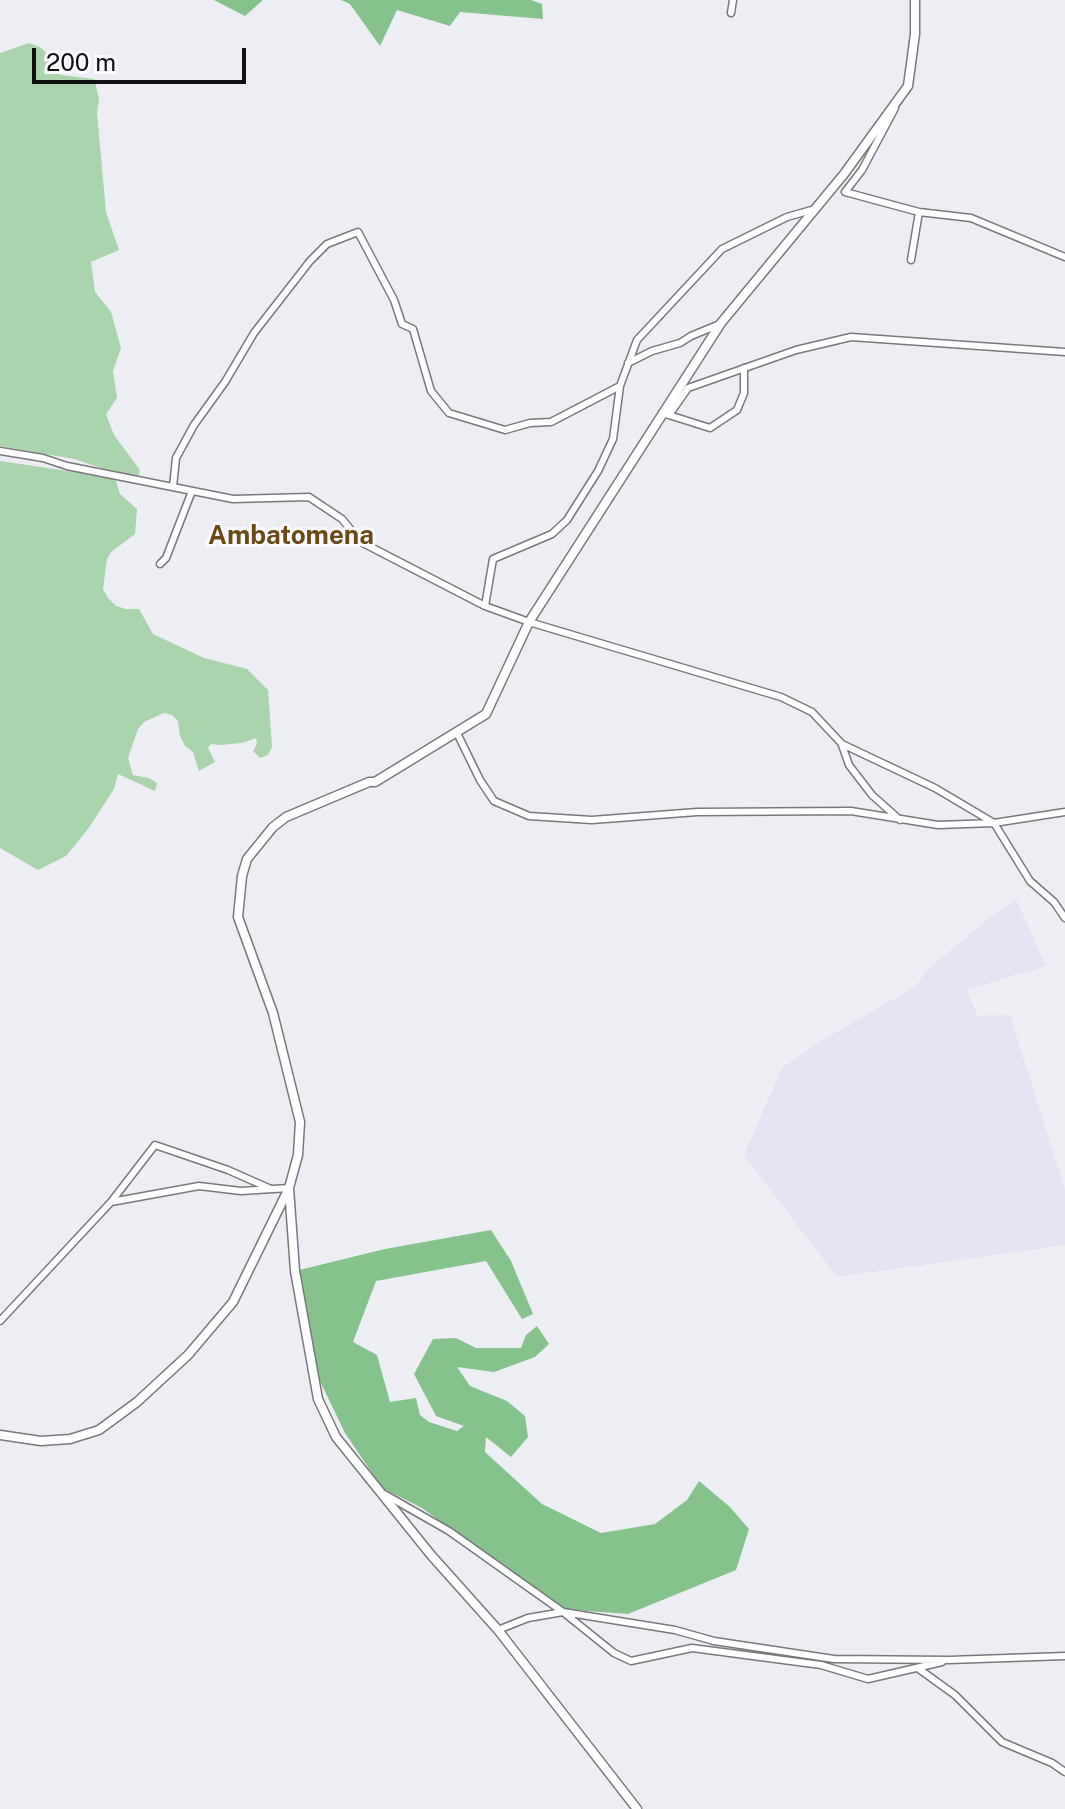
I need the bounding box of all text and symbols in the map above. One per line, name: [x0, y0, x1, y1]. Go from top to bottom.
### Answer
scale bar: [36, 32, 250, 82]
text: 200 m: [46, 48, 116, 76]
district label: Ambatomena: [208, 520, 374, 552]

